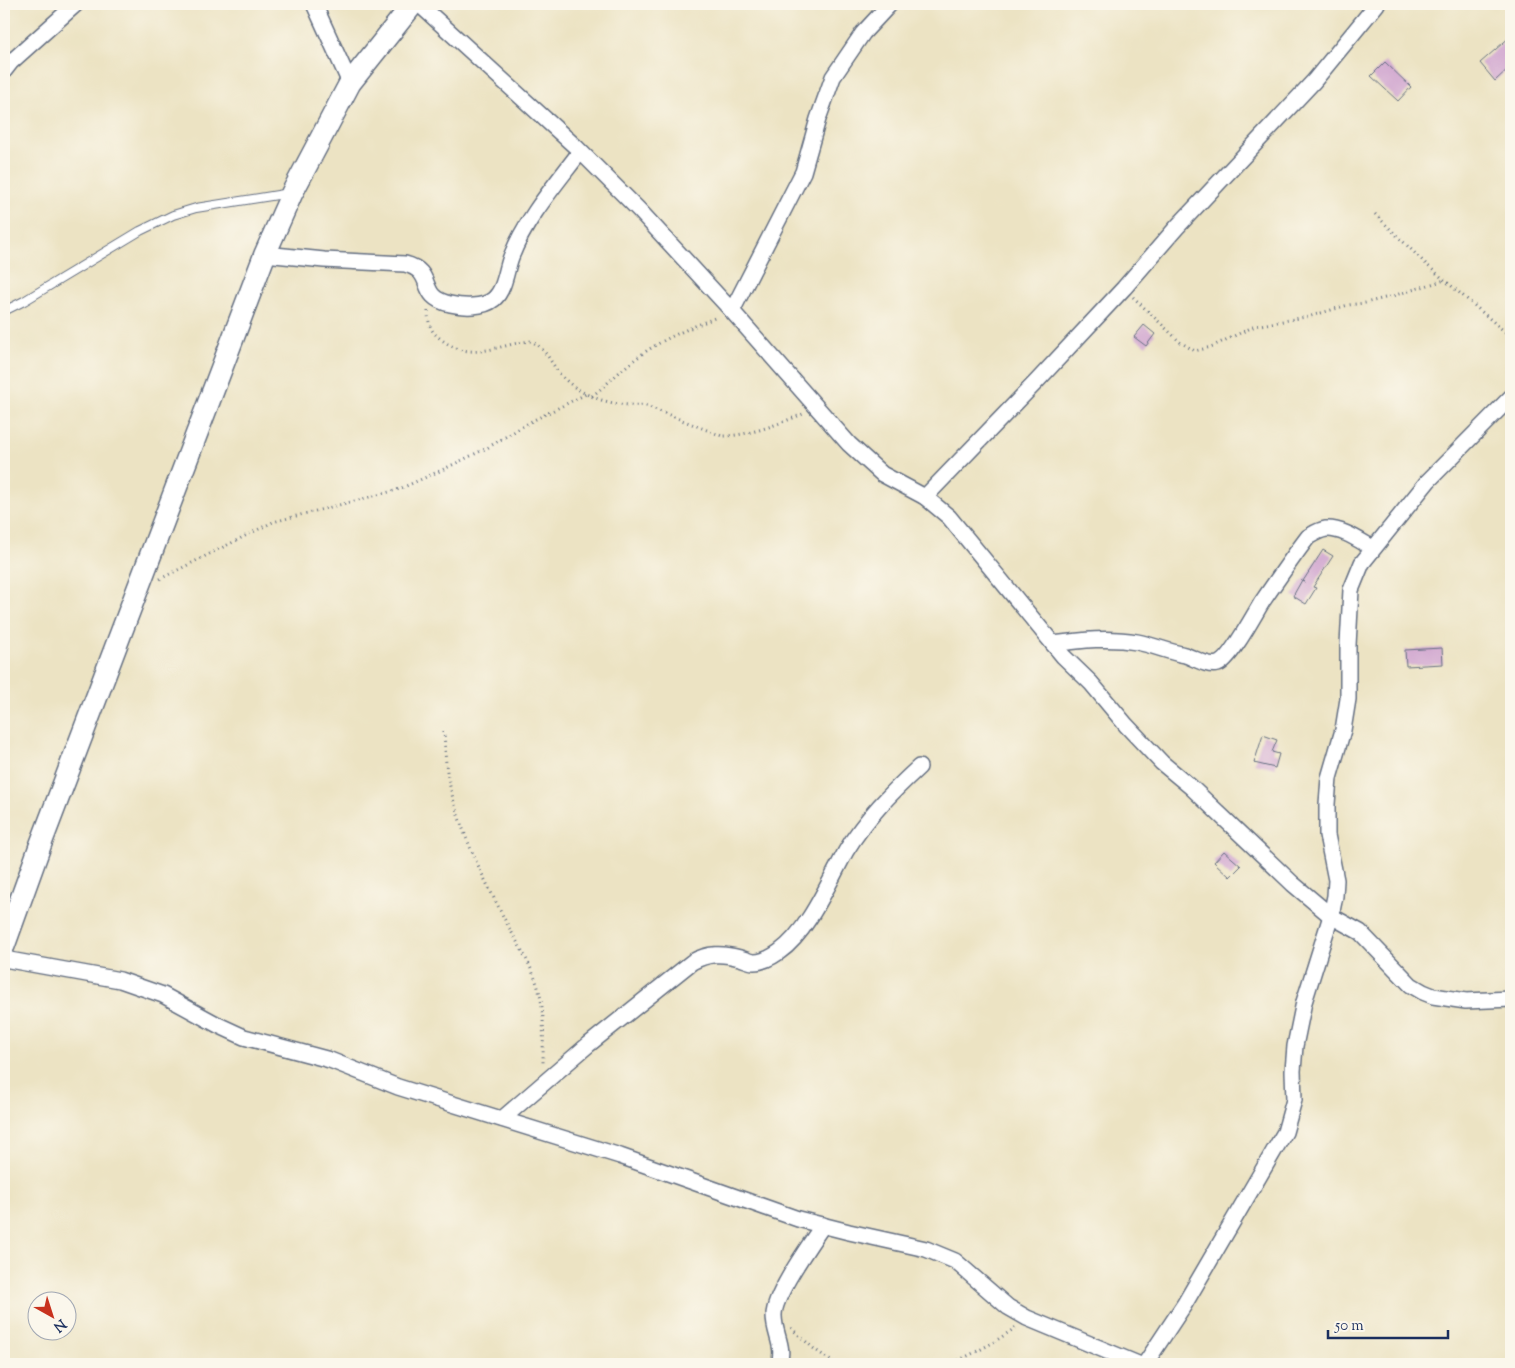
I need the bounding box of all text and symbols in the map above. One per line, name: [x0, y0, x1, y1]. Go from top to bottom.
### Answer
north arrow: [28, 1290, 78, 1340]
scale bar: [1328, 1308, 1448, 1340]
text: N: [48, 1313, 70, 1336]
text: 50 m: [1334, 1316, 1364, 1337]

